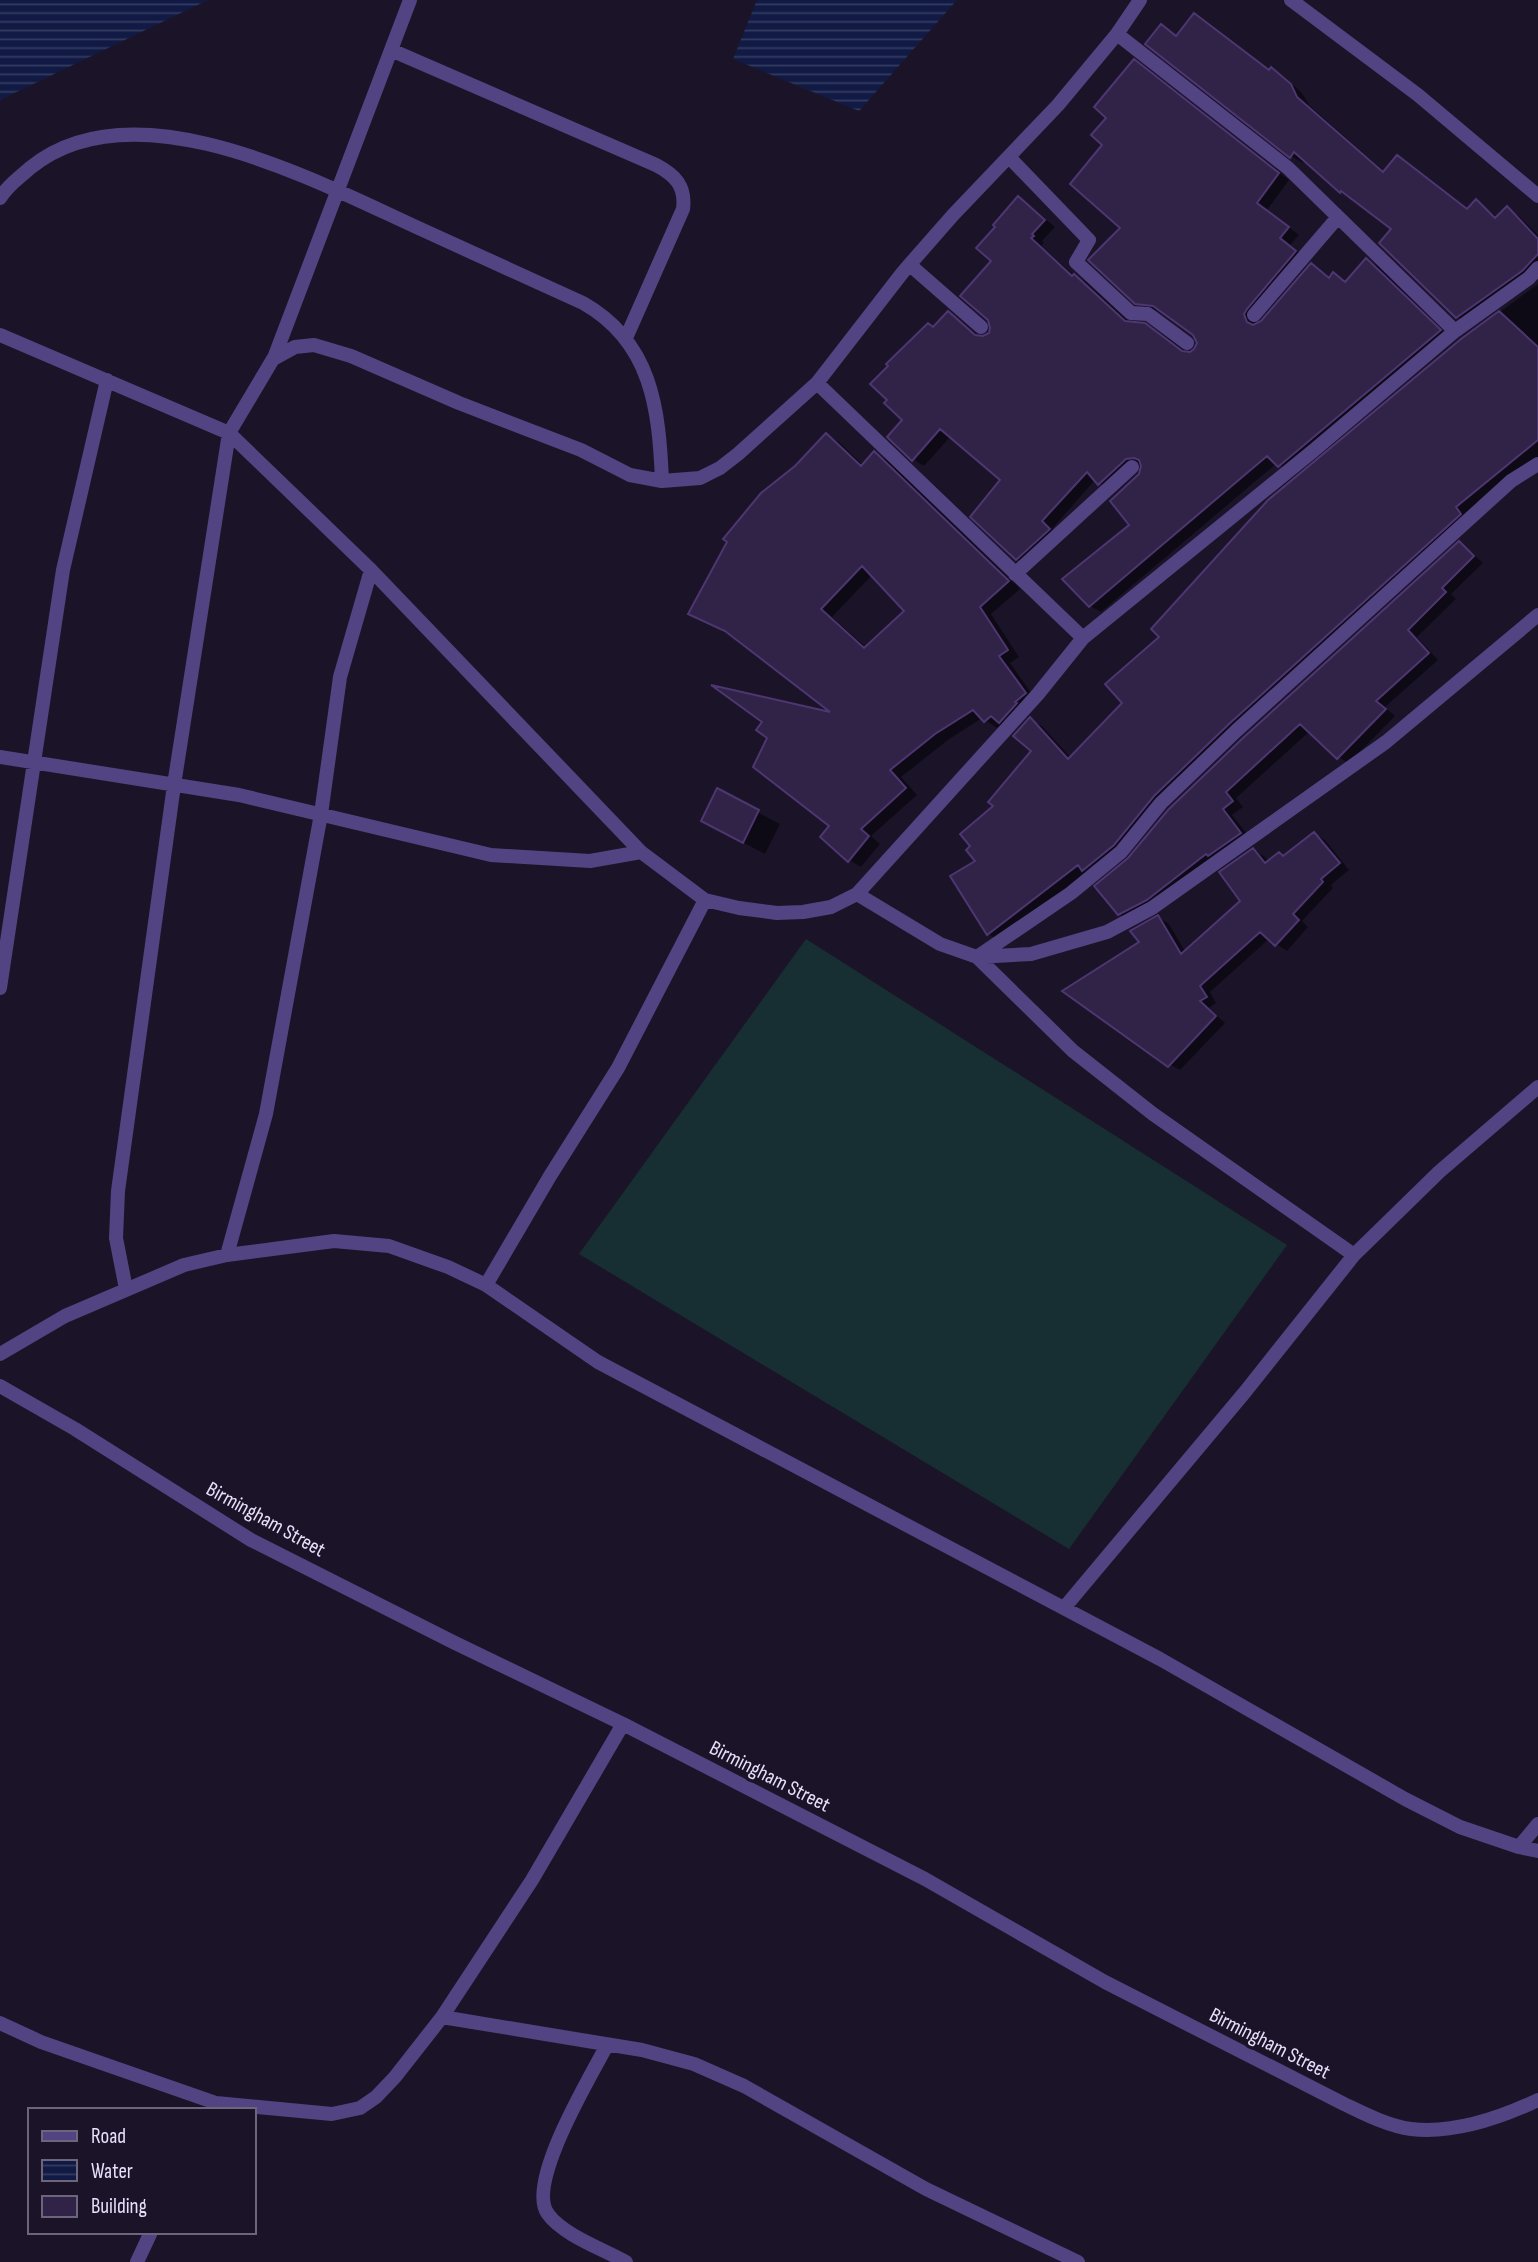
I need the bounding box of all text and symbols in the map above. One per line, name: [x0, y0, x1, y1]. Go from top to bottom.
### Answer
street label: Birmingham Street: [202, 1476, 330, 1562]
street label: Birmingham Street: [705, 1735, 834, 1818]
street label: Birmingham Street: [1205, 2002, 1334, 2085]
legend: [28, 2108, 256, 2234]
text: Road: [91, 2124, 126, 2149]
text: Water: [91, 2159, 133, 2184]
text: Building: [91, 2194, 147, 2219]

